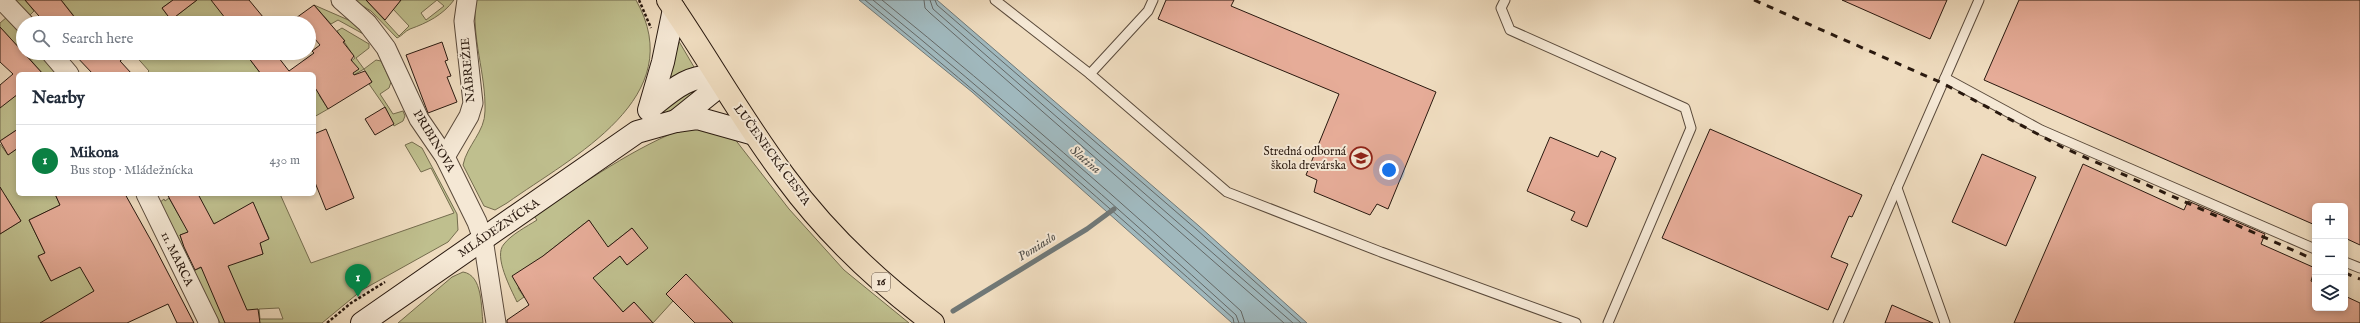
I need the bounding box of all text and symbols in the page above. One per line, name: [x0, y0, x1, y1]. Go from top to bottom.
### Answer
search box: [16, 16, 316, 60]
icon: search: [30, 27, 52, 49]
text: Search here: [62, 29, 133, 48]
street label: NÁBREŽIE: [457, 37, 478, 103]
text: Nearby: [32, 88, 85, 109]
street label: LUČENECKÁ CESTA: [730, 101, 815, 209]
street label: PRIBINOVA: [410, 107, 459, 175]
water label: Slatina: [1066, 142, 1104, 178]
text: Mikona: [70, 143, 119, 162]
place label: Stredná odborná škola drevárska: [1264, 144, 1347, 173]
school or university icon: Stredná odborná škola drevárska: [1348, 145, 1374, 171]
text: 1: [43, 152, 47, 169]
text: 430 m: [270, 152, 300, 169]
your location: [1379, 160, 1399, 180]
text: Bus stop · Mládežnícka: [70, 162, 193, 179]
street label: MLÁDEŽNÍCKA: [455, 194, 543, 261]
map controls: [2312, 203, 2348, 311]
button: +: [2312, 203, 2348, 239]
street label: 11. MARCA: [157, 229, 197, 290]
water label: Pomiaslo: [1015, 229, 1060, 265]
button: −: [2312, 239, 2348, 275]
pin: 1: [345, 264, 371, 297]
road number: 16: [872, 273, 890, 291]
button: layers: [2312, 275, 2348, 311]

